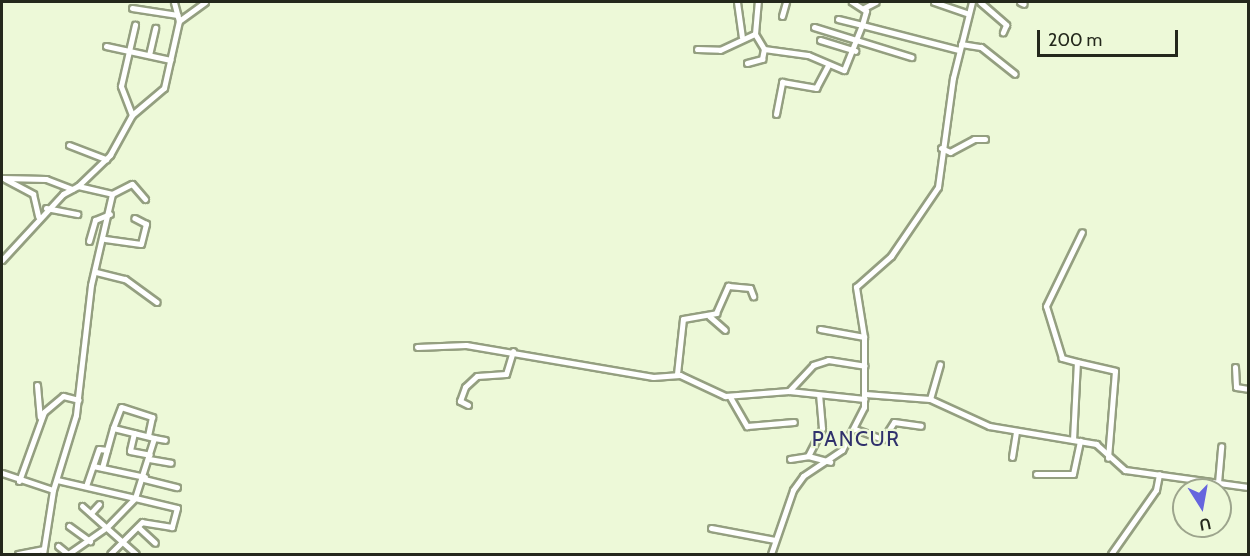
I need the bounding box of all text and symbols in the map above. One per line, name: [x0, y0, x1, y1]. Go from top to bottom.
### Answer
scale bar: [1040, 18, 1181, 56]
text: 200 m: [1048, 29, 1102, 51]
district label: PANCUR: [812, 426, 900, 452]
north arrow: [1172, 478, 1232, 538]
text: U: [1198, 514, 1213, 535]

